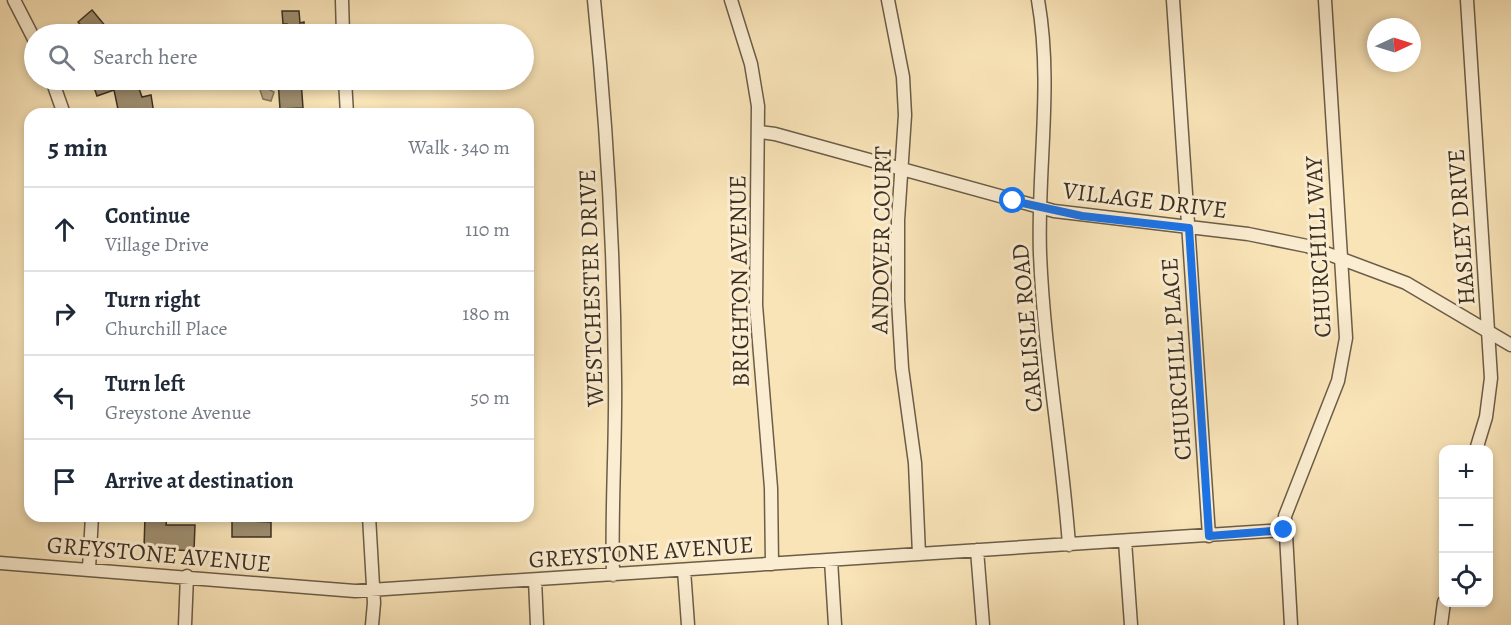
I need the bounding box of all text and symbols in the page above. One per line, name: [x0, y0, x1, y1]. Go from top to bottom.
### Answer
north arrow: [1367, 18, 1421, 72]
search box: [24, 24, 534, 90]
icon: search: [45, 41, 78, 74]
text: Search here: [93, 42, 198, 72]
text: 5 min: [48, 130, 108, 165]
text: Walk · 340 m: [408, 134, 510, 161]
street label: ANDOVER COURT: [863, 146, 899, 335]
street label: HASLEY DRIVE: [1440, 148, 1482, 306]
street label: CHURCHILL WAY: [1297, 154, 1339, 339]
street label: WESTCHESTER DRIVE: [571, 169, 611, 408]
street label: VILLAGE DRIVE: [1060, 174, 1229, 226]
street label: BRIGHTON AVENUE: [721, 175, 757, 387]
route start: [999, 187, 1025, 213]
text: Continue: [105, 201, 190, 231]
icon: ahead: [48, 213, 81, 246]
text: 110 m: [465, 216, 510, 243]
text: Village Drive: [105, 231, 209, 258]
street label: CARLISLE ROAD: [1004, 242, 1050, 414]
street label: CHURCHILL PLACE: [1153, 256, 1199, 462]
text: Turn right: [105, 285, 201, 315]
icon: right: [48, 297, 81, 330]
text: 180 m: [462, 300, 510, 327]
text: Churchill Place: [105, 315, 227, 342]
text: Turn left: [105, 369, 185, 399]
icon: left: [48, 381, 81, 414]
text: 50 m: [470, 384, 510, 411]
text: Greystone Avenue: [105, 399, 251, 426]
map controls: [1439, 445, 1493, 607]
button: +: [1439, 445, 1493, 499]
icon: arrive: [48, 465, 81, 498]
text: Arrive at destination: [105, 466, 294, 496]
button: −: [1439, 499, 1493, 553]
route end: [1270, 516, 1296, 542]
street label: GREYSTONE AVENUE: [46, 528, 272, 580]
street label: GREYSTONE AVENUE: [528, 528, 754, 576]
button: locate: [1439, 553, 1493, 607]

